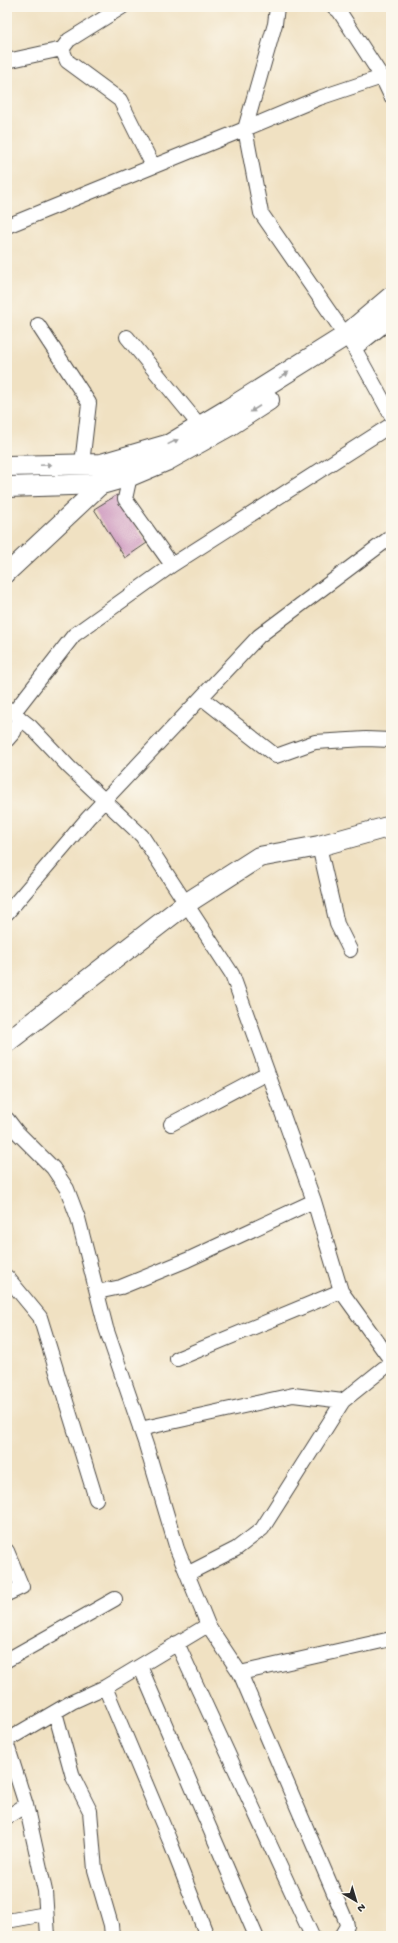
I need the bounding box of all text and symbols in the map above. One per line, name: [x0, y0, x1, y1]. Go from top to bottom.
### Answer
one-way arrow: [278, 371, 290, 378]
one-way arrow: [249, 406, 261, 413]
one-way arrow: [167, 439, 178, 445]
one-way arrow: [40, 462, 53, 468]
north arrow: [336, 1881, 376, 1921]
text: N: [354, 1900, 367, 1914]

